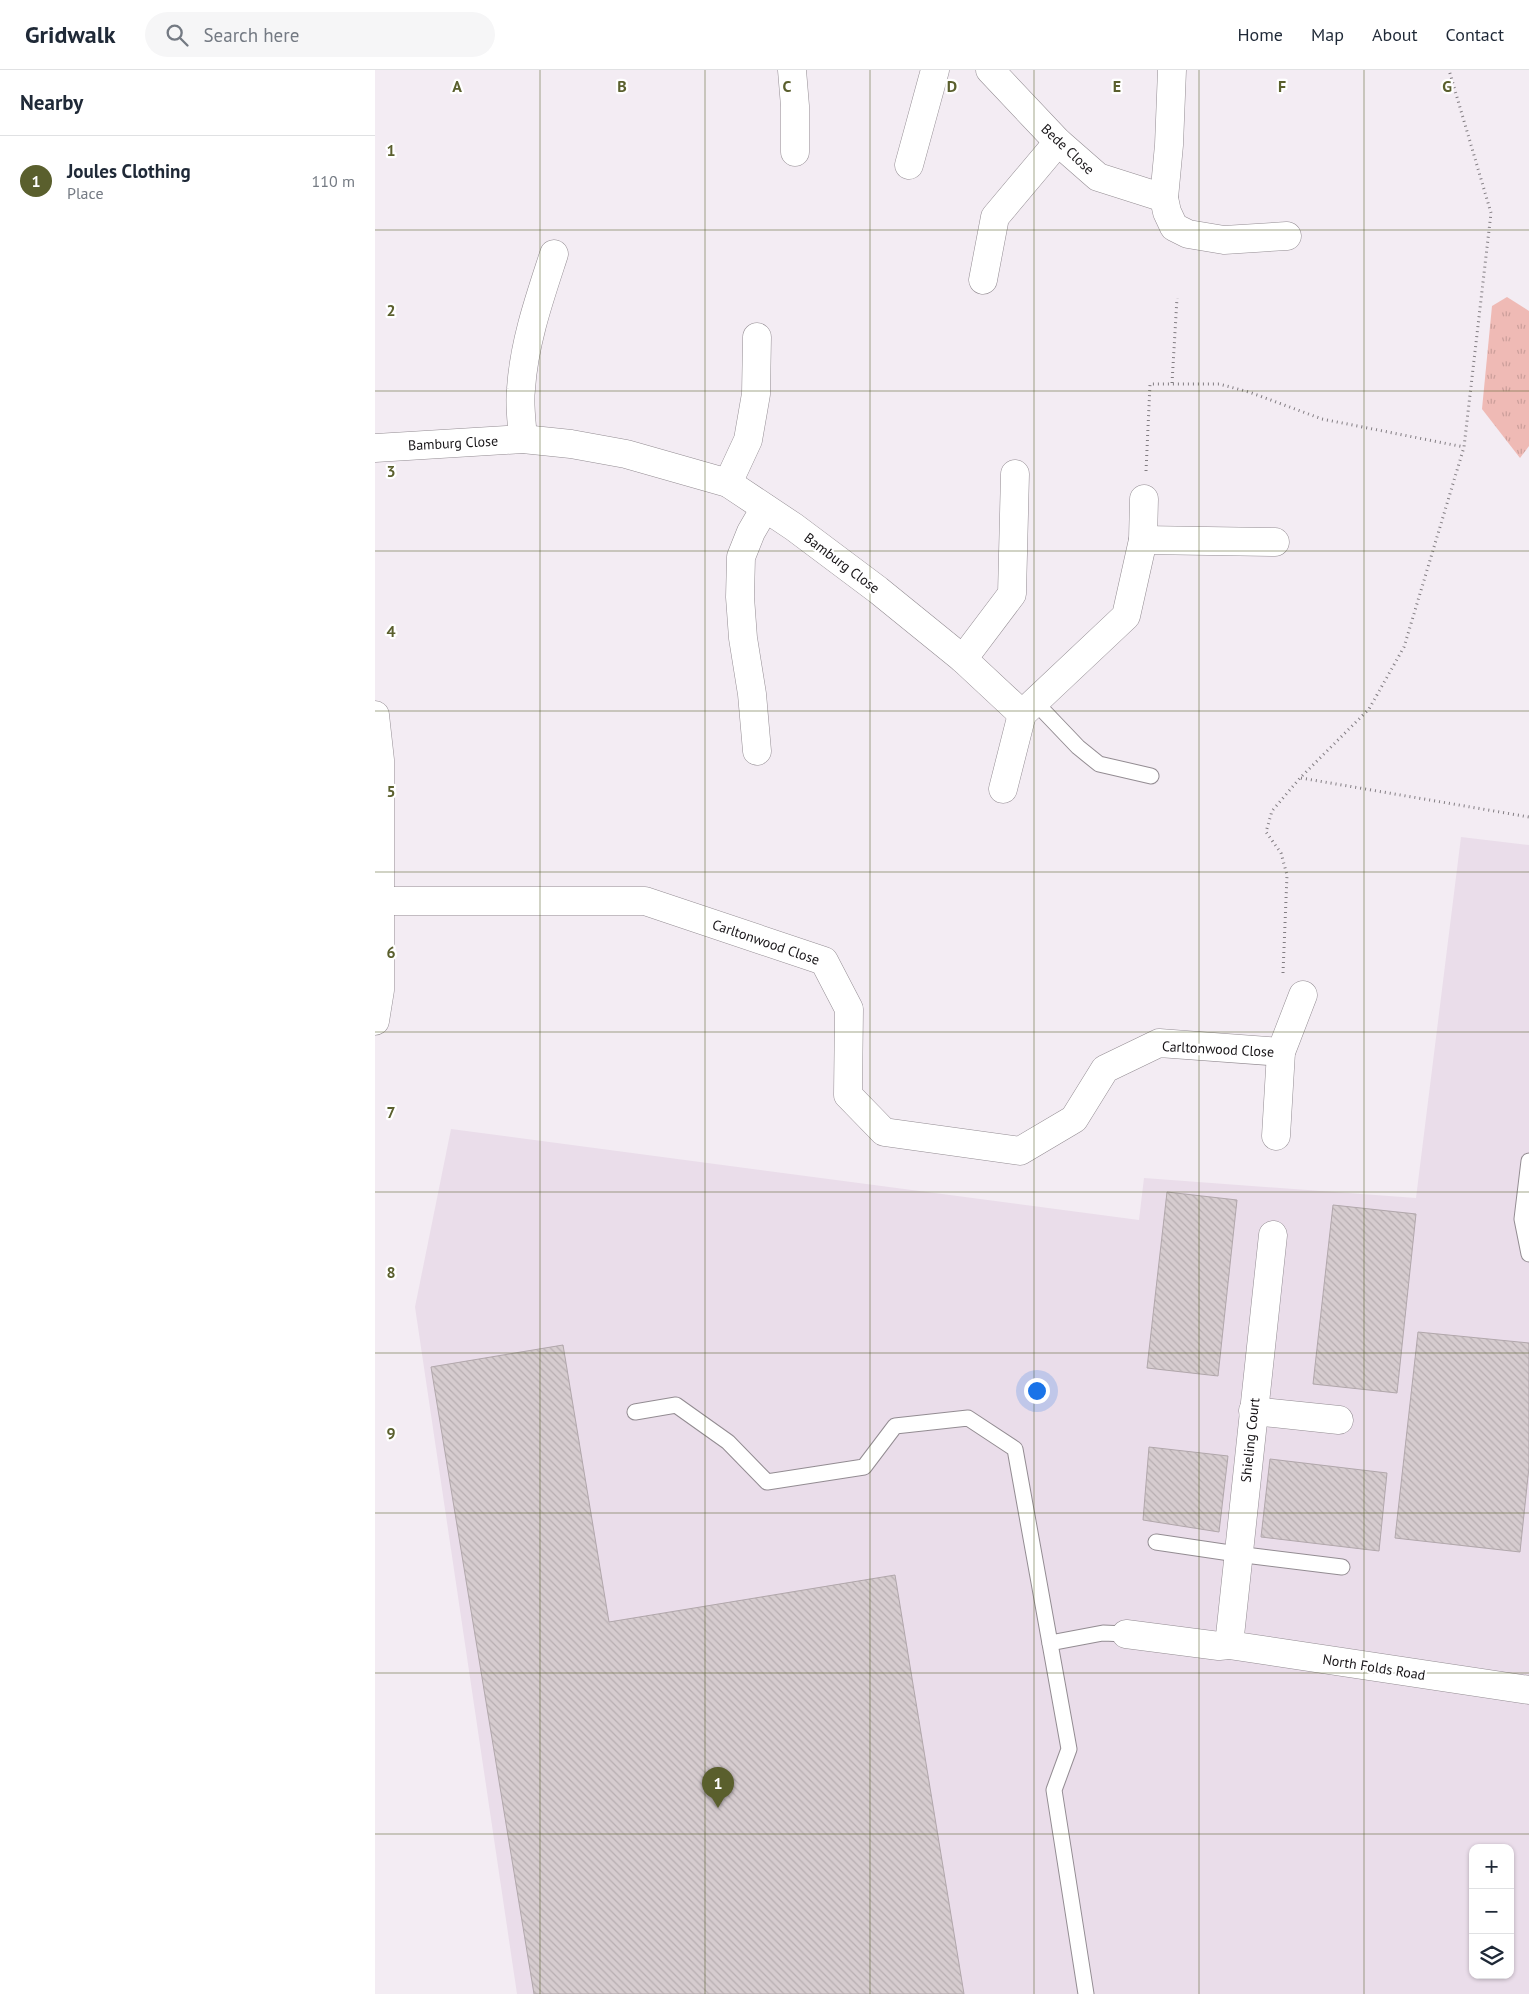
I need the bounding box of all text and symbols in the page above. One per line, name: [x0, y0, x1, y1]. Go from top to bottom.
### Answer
search box: [145, 12, 495, 57]
text: Gridwalk: [25, 19, 115, 50]
icon: search: [163, 21, 191, 49]
text: Search here: [203, 23, 299, 47]
text: Home: [1237, 23, 1283, 46]
text: Map: [1311, 23, 1344, 46]
text: About: [1372, 23, 1418, 46]
text: Contact: [1446, 23, 1504, 46]
text: A: [452, 76, 462, 96]
text: B: [617, 76, 627, 96]
text: C: [783, 76, 792, 96]
text: D: [947, 76, 957, 96]
text: E: [1113, 76, 1121, 96]
text: F: [1278, 76, 1286, 96]
text: G: [1442, 76, 1452, 96]
text: Nearby: [20, 89, 83, 116]
street label: Bede Close: [1038, 120, 1098, 178]
text: 1: [386, 140, 396, 160]
text: Joules Clothing: [67, 159, 191, 183]
text: 1: [31, 171, 41, 191]
text: 110 m: [312, 171, 355, 191]
text: Place: [67, 183, 104, 203]
text: 2: [386, 300, 396, 320]
street label: Bamburg Close: [407, 432, 499, 454]
text: 3: [386, 461, 396, 481]
street label: Bamburg Close: [801, 529, 883, 597]
text: 4: [386, 621, 396, 641]
text: 5: [386, 781, 396, 801]
street label: Carltonwood Close: [710, 915, 822, 969]
text: 6: [386, 942, 396, 962]
street label: Carltonwood Close: [1161, 1037, 1275, 1061]
text: 7: [386, 1102, 396, 1122]
text: 8: [386, 1262, 396, 1282]
your location: [1024, 1378, 1050, 1404]
street label: Shieling Court: [1237, 1396, 1263, 1483]
text: 9: [386, 1423, 396, 1443]
street label: North Folds Road: [1321, 1650, 1427, 1684]
pin: 1: [702, 1767, 734, 1808]
map controls: [1469, 1844, 1514, 1979]
button: +: [1469, 1844, 1514, 1889]
button: −: [1469, 1889, 1514, 1934]
button: layers: [1469, 1934, 1514, 1979]

